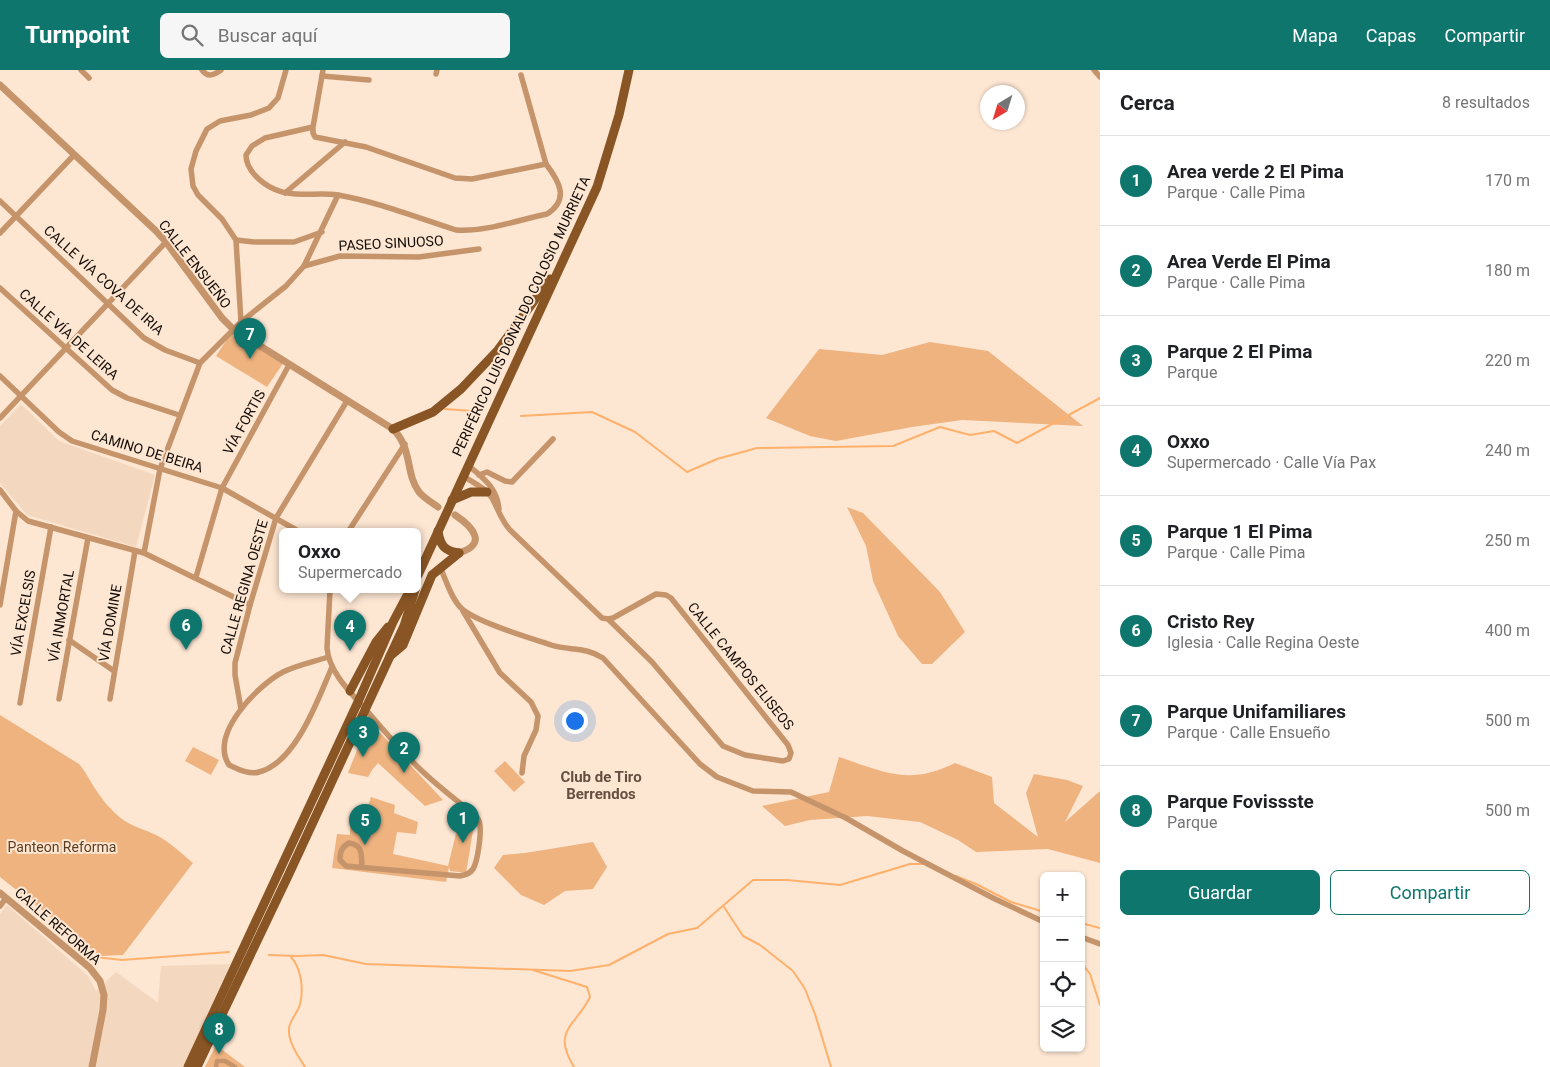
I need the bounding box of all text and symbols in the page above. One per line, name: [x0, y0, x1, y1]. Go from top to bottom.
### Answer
search box: [160, 13, 510, 58]
text: Turnpoint: [25, 21, 130, 49]
icon: search: [178, 21, 206, 49]
text: Buscar aquí: [218, 24, 318, 47]
text: Mapa: [1292, 25, 1338, 46]
text: Capas: [1366, 25, 1416, 46]
text: Compartir: [1444, 25, 1525, 46]
north arrow: [980, 85, 1025, 130]
text: Cerca: [1120, 91, 1175, 115]
text: 8 resultados: [1442, 93, 1530, 112]
text: Area verde 2 El Pima: [1167, 160, 1344, 183]
text: 1: [1131, 171, 1141, 190]
text: 170 m: [1485, 171, 1530, 190]
street label: PERIFÉRICO LUIS DONALDO COLOSIO MURRIETA: [448, 173, 593, 459]
text: Parque · Calle Pima: [1167, 183, 1306, 202]
street label: CALLE ENSUEÑO: [156, 216, 235, 311]
street label: CALLE VÍA COVA DE IRIA: [41, 221, 168, 338]
street label: PASEO SINUOSO: [338, 232, 444, 254]
text: Area Verde El Pima: [1167, 250, 1331, 273]
text: 2: [1131, 261, 1141, 280]
text: 180 m: [1485, 261, 1530, 280]
text: Parque · Calle Pima: [1167, 273, 1306, 292]
street label: CALLE VÍA DE LEIRA: [16, 285, 123, 383]
pin: 7: [234, 318, 266, 359]
text: Parque 2 El Pima: [1167, 340, 1312, 363]
text: 3: [1131, 351, 1141, 370]
text: 220 m: [1485, 351, 1530, 370]
text: Parque: [1167, 363, 1217, 382]
street label: VÍA FORTIS: [219, 386, 268, 457]
street label: CAMINO DE BEIRA: [89, 426, 205, 476]
text: Oxxo: [1167, 430, 1210, 453]
text: 4: [1131, 441, 1141, 460]
text: 240 m: [1485, 441, 1530, 460]
text: Supermercado · Calle Vía Pax: [1167, 453, 1376, 472]
street label: CALLE REGINA OESTE: [217, 518, 271, 656]
text: Parque 1 El Pima: [1167, 520, 1312, 543]
popup: [279, 528, 421, 593]
text: 5: [1131, 531, 1141, 550]
text: 250 m: [1485, 531, 1530, 550]
text: Oxxo: [298, 540, 341, 563]
text: Parque · Calle Pima: [1167, 543, 1306, 562]
text: Supermercado: [298, 563, 402, 582]
street label: VÍA INMORTAL: [44, 568, 77, 664]
street label: VÍA EXCELSIS: [7, 569, 38, 657]
street label: VÍA DOMINE: [94, 583, 125, 663]
street label: CALLE CAMPOS ELISEOS: [685, 599, 797, 733]
pin: 6: [170, 609, 202, 650]
pin: 4: [334, 610, 366, 651]
text: Cristo Rey: [1167, 610, 1255, 633]
text: 6: [1131, 621, 1141, 640]
text: 400 m: [1485, 621, 1530, 640]
text: Iglesia · Calle Regina Oeste: [1167, 633, 1359, 652]
text: Parque Unifamiliares: [1167, 700, 1346, 723]
your location: [562, 708, 588, 734]
text: 7: [1131, 711, 1141, 730]
text: 500 m: [1485, 711, 1530, 730]
pin: 3: [347, 716, 379, 757]
text: Parque · Calle Ensueño: [1167, 723, 1330, 742]
pin: 2: [388, 732, 420, 773]
district label: Club de Tiro Berrendos: [560, 768, 642, 803]
text: Parque Fovissste: [1167, 790, 1314, 813]
text: 8: [1131, 801, 1141, 820]
text: 500 m: [1485, 801, 1530, 820]
pin: 1: [447, 802, 479, 843]
pin: 5: [349, 804, 381, 845]
text: Parque: [1167, 813, 1217, 832]
park label: Panteon Reforma: [8, 839, 116, 855]
button: Guardar: [1120, 870, 1320, 915]
button: Compartir: [1330, 870, 1530, 915]
map controls: [1040, 872, 1085, 1052]
button: +: [1040, 872, 1085, 917]
street label: CALLE REFORMA: [12, 884, 104, 968]
button: −: [1040, 917, 1085, 962]
button: locate: [1040, 962, 1085, 1007]
button: layers: [1040, 1007, 1085, 1052]
pin: 8: [203, 1013, 235, 1054]

